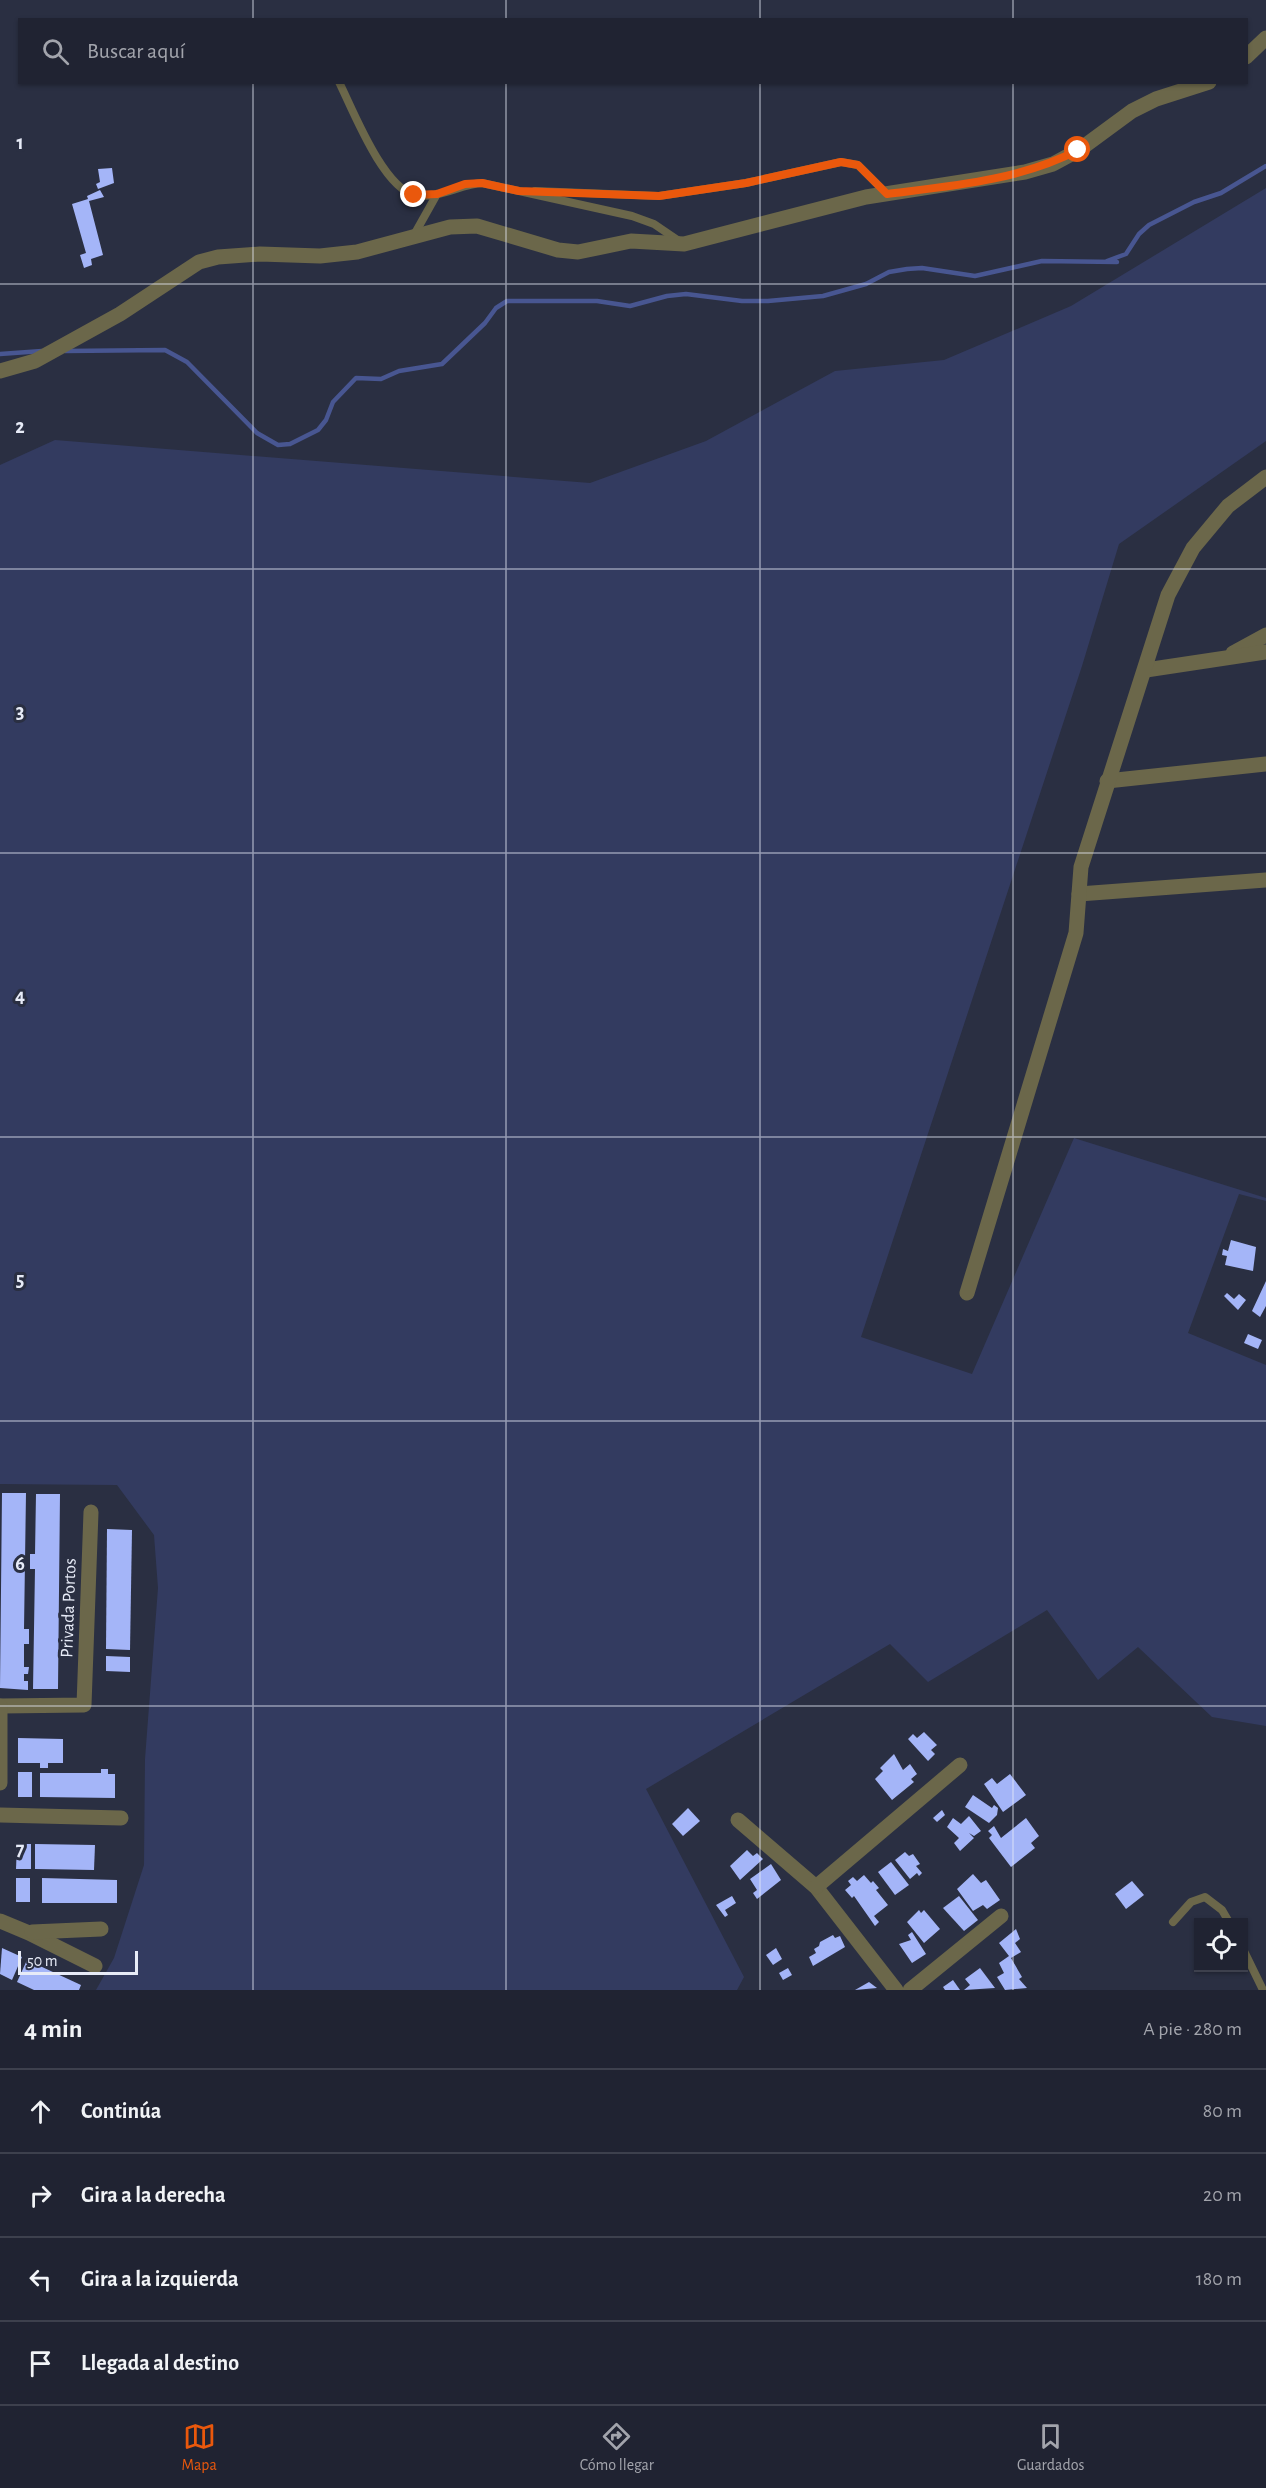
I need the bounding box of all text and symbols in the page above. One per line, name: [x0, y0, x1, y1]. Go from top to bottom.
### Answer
search box: [18, 18, 1248, 84]
icon: search: [39, 35, 72, 68]
text: Buscar aquí: [87, 40, 185, 62]
text: 1: [16, 133, 24, 153]
route start: [1064, 136, 1090, 162]
route end: [400, 181, 426, 207]
text: 2: [15, 417, 25, 437]
text: 3: [16, 702, 24, 722]
text: 4: [15, 986, 25, 1006]
text: 5: [16, 1270, 24, 1290]
text: 6: [15, 1554, 25, 1574]
street label: Privada Portos: [58, 1558, 80, 1658]
text: 7: [16, 1839, 25, 1859]
map controls: [1194, 1918, 1248, 1972]
button: locate: [1194, 1918, 1248, 1972]
scale bar: [18, 1948, 138, 1976]
text: 50 m: [27, 1953, 58, 1969]
text: 4 min: [24, 2016, 83, 2042]
text: A pie · 280 m: [1143, 2019, 1242, 2039]
icon: ahead: [24, 2095, 57, 2128]
text: Continúa: [81, 2100, 161, 2122]
text: 80 m: [1203, 2101, 1242, 2121]
icon: right: [24, 2179, 57, 2212]
text: Gira a la derecha: [81, 2184, 226, 2206]
text: 20 m: [1203, 2185, 1242, 2205]
icon: left: [24, 2263, 57, 2296]
text: Gira a la izquierda: [81, 2268, 239, 2290]
text: 180 m: [1196, 2269, 1242, 2289]
icon: arrive: [24, 2347, 57, 2380]
text: Llegada al destino: [81, 2352, 239, 2374]
tab: Mapa: [181, 2420, 217, 2475]
tab: Cómo llegar: [580, 2420, 654, 2475]
tab: Guardados: [1017, 2420, 1085, 2475]

